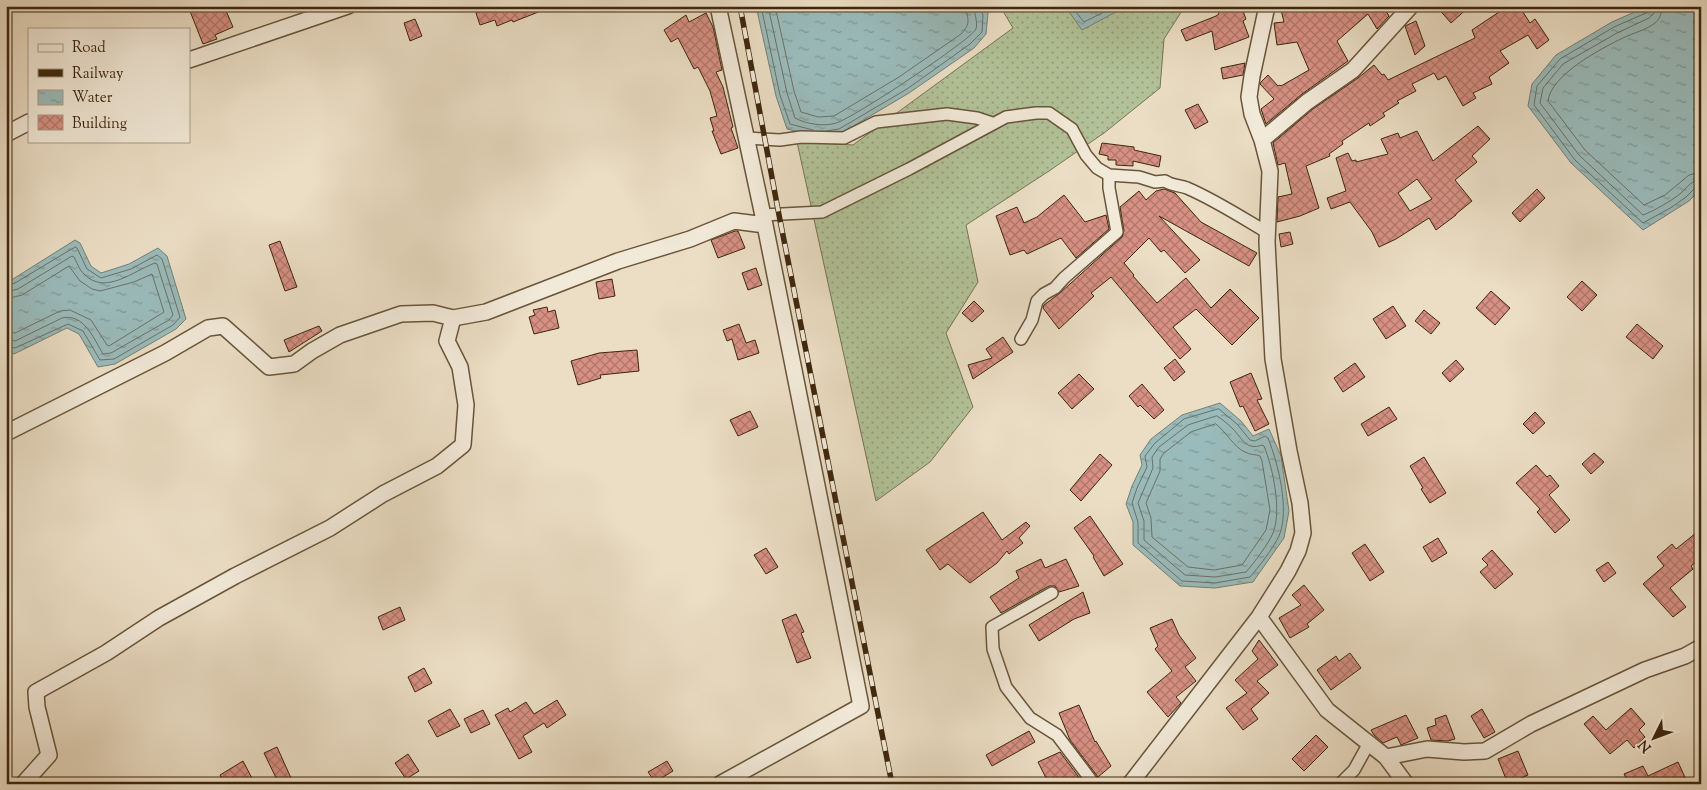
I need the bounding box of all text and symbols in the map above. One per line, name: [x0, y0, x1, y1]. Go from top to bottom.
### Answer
legend: [28, 28, 190, 142]
text: Road: [72, 38, 106, 59]
text: Railway: [72, 64, 124, 85]
text: Water: [72, 88, 113, 109]
text: Building: [72, 114, 127, 135]
north arrow: [1630, 712, 1680, 762]
text: N: [1635, 735, 1657, 756]

